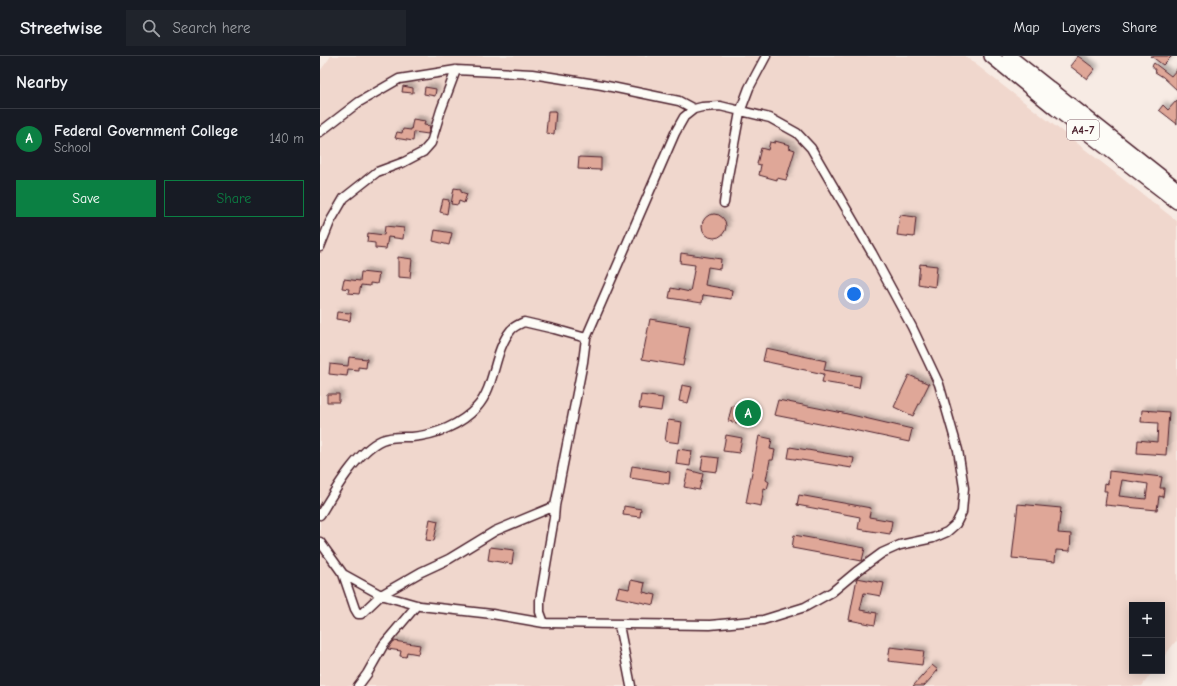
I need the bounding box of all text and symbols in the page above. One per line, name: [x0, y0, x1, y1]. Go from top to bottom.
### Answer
search box: [126, 10, 406, 46]
text: Streetwise: [20, 17, 102, 39]
icon: search: [140, 17, 162, 39]
text: Search here: [172, 19, 250, 37]
text: Map: [1013, 19, 1040, 36]
text: Layers: [1062, 19, 1100, 36]
text: Share: [1122, 19, 1157, 36]
text: Nearby: [16, 73, 67, 92]
road number: A4-7: [1067, 120, 1099, 140]
text: Federal Government College: [54, 122, 238, 140]
text: A: [25, 131, 33, 146]
text: 140 m: [270, 131, 304, 146]
text: School: [54, 140, 91, 155]
button: Save: [16, 180, 156, 217]
button: Share: [164, 180, 304, 217]
your location: [844, 284, 864, 304]
pin: A: [735, 398, 761, 428]
map controls: [1129, 602, 1165, 674]
button: +: [1129, 602, 1165, 638]
button: −: [1129, 638, 1165, 674]

